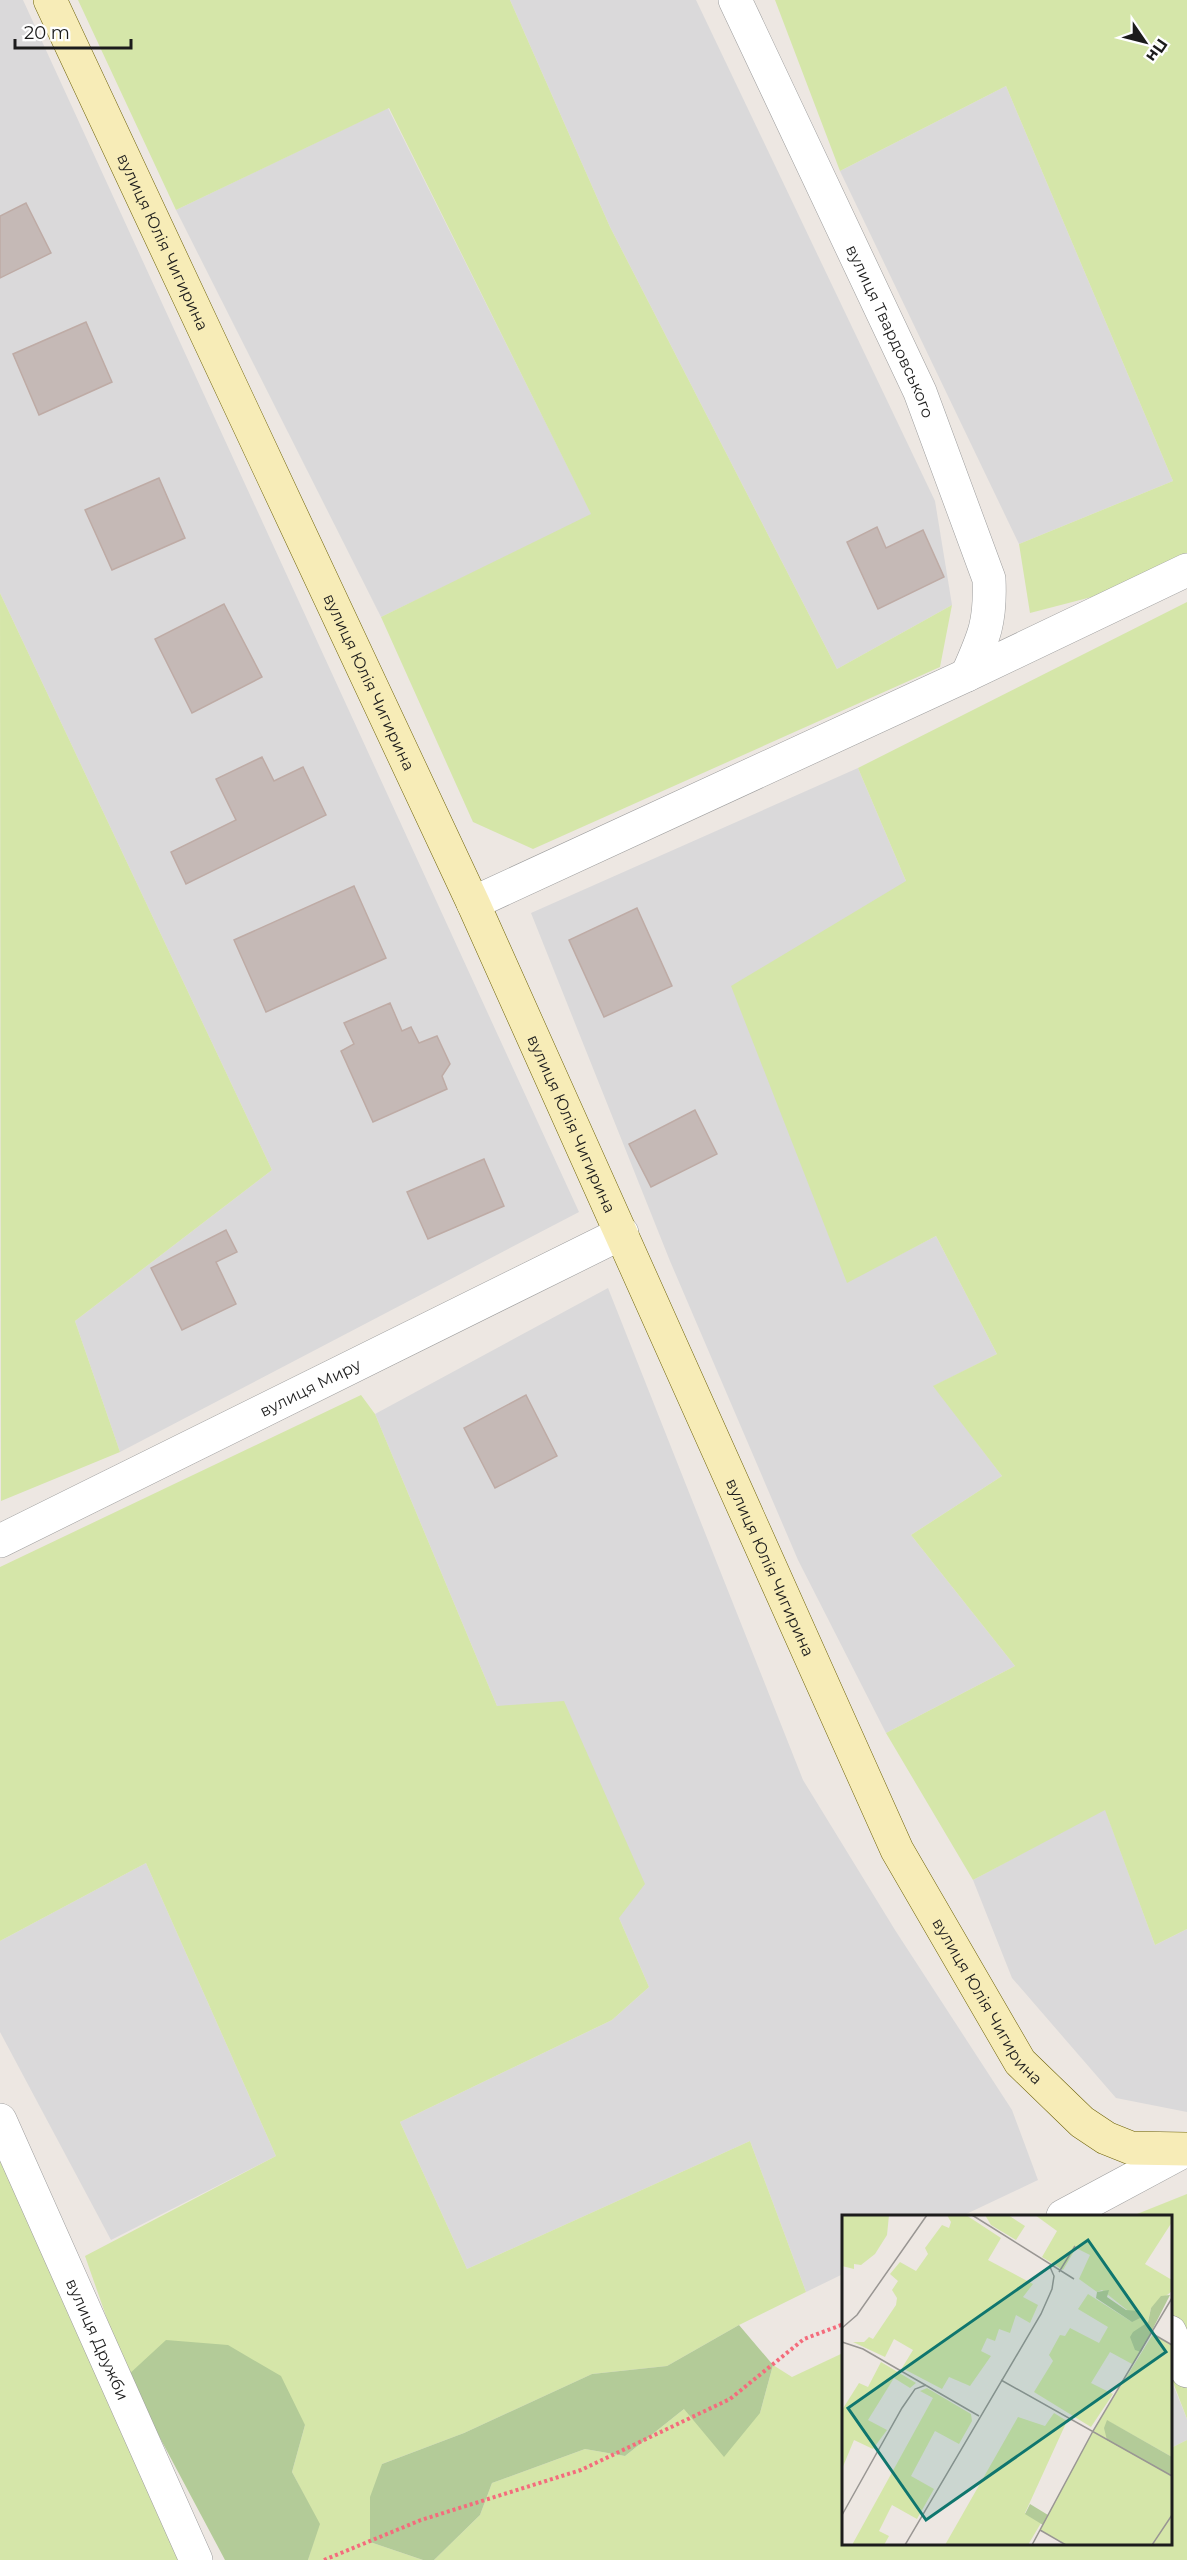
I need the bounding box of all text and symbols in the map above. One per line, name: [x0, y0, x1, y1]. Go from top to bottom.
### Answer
scale bar: [15, 12, 130, 50]
north arrow: [1115, 12, 1175, 72]
text: 20 m: [24, 22, 70, 44]
text: Пн: [1142, 35, 1172, 66]
street label: вулиця Юлія Чигирина: [114, 150, 213, 333]
street label: вулиця Твардовського: [842, 242, 938, 420]
street label: вулиця Юлія Чигирина: [320, 590, 419, 773]
street label: вулиця Юлія Чигирина: [524, 1032, 620, 1216]
street label: вулиця Миру: [256, 1354, 364, 1420]
street label: вулиця Юлія Чигирина: [722, 1475, 819, 1659]
street label: вулиця Юлія Чигирина: [929, 1914, 1047, 2088]
inset map: [842, 2215, 1172, 2545]
street label: вулиця Дружби: [62, 2275, 133, 2403]

